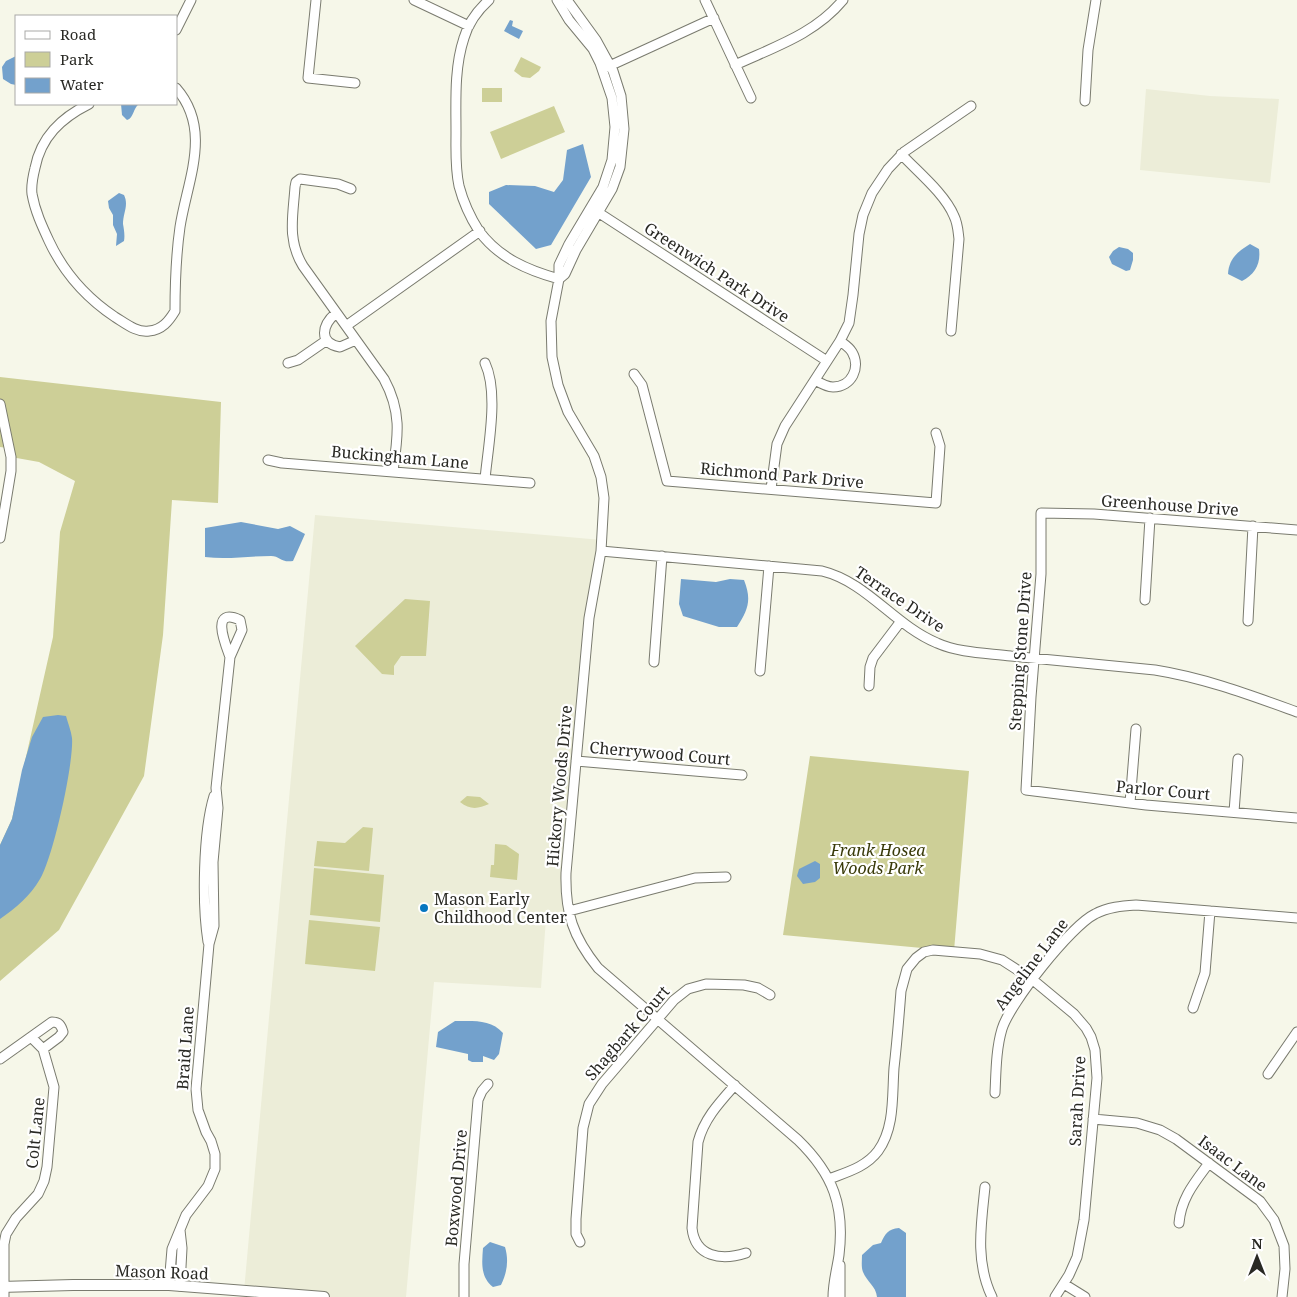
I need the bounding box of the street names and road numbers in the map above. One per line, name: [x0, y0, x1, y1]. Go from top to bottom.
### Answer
street label: Greenwich Park Drive: [640, 217, 794, 327]
street label: Buckingham Lane: [330, 440, 470, 474]
street label: Richmond Park Drive: [699, 457, 865, 493]
street label: Greenhouse Drive: [1100, 489, 1240, 521]
street label: Terrace Drive: [851, 561, 949, 637]
street label: Stepping Stone Drive: [1003, 571, 1037, 731]
street label: Hickory Woods Drive: [541, 704, 577, 868]
street label: Cherrywood Court: [589, 736, 732, 770]
street label: Parlor Court: [1115, 775, 1211, 805]
street label: Angeline Lane: [989, 914, 1073, 1014]
street label: Shagbark Court: [580, 981, 674, 1085]
street label: Braid Lane: [171, 1006, 199, 1090]
street label: Sarah Drive: [1064, 1055, 1090, 1147]
street label: Colt Lane: [20, 1096, 50, 1170]
street label: Boxwood Drive: [440, 1129, 472, 1247]
street label: Isaac Lane: [1194, 1130, 1272, 1196]
street label: Mason Road: [115, 1259, 209, 1285]

